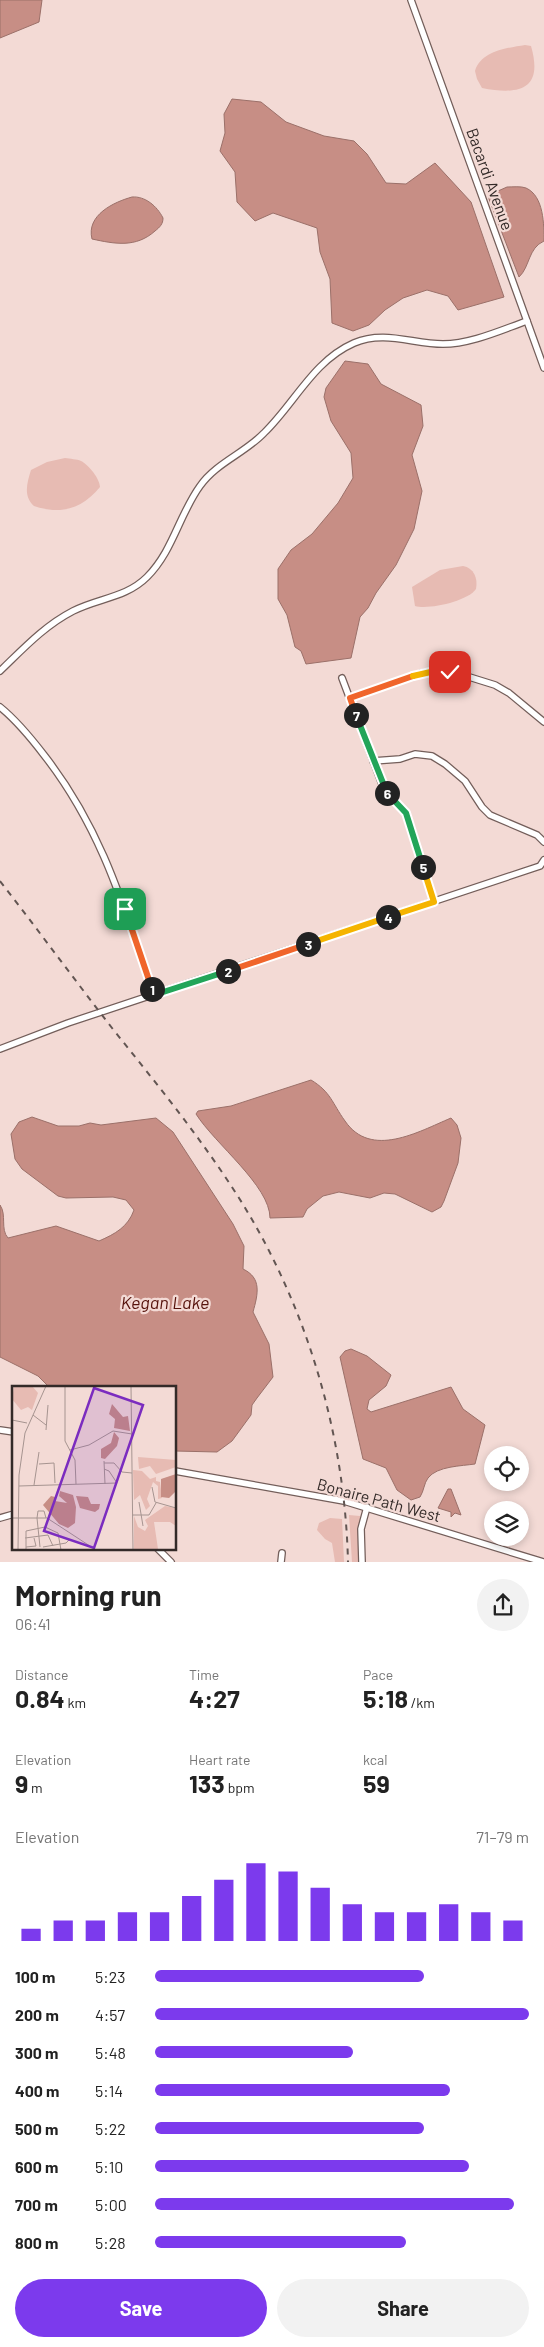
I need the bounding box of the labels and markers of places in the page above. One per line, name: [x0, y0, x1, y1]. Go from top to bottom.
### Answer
pin: [429, 651, 471, 693]
pin: 7: [344, 702, 368, 728]
pin: 6: [374, 780, 400, 806]
pin: 5: [410, 854, 436, 880]
pin: [104, 888, 146, 930]
pin: 4: [376, 904, 400, 930]
pin: 3: [296, 932, 320, 956]
pin: 2: [216, 958, 240, 984]
pin: 1: [140, 976, 164, 1002]

